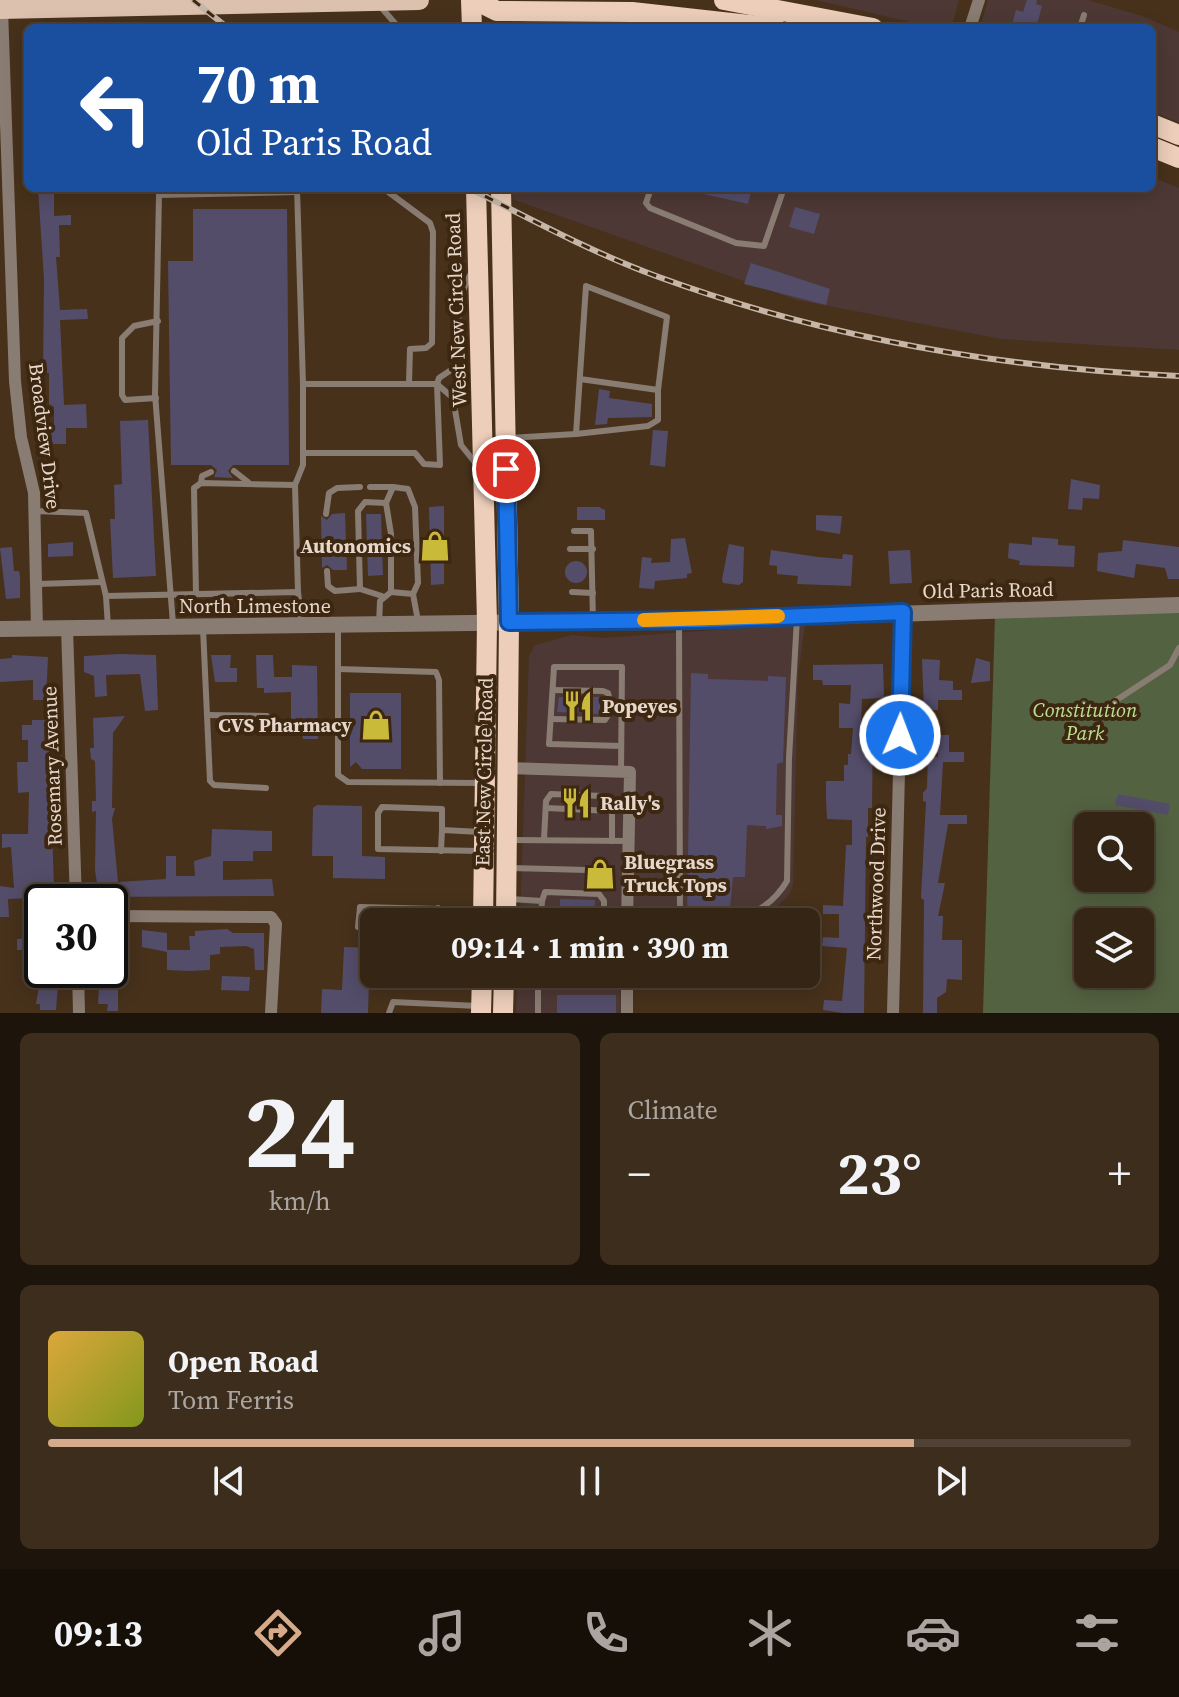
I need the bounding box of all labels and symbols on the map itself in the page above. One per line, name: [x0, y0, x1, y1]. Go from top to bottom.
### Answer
street label: West New Circle Road: [439, 212, 473, 408]
street label: Broadview Drive: [22, 361, 68, 511]
pin: [472, 435, 540, 503]
shop icon: Autonomics: [418, 529, 452, 563]
place label: Autonomics: [300, 532, 411, 560]
street label: Old Paris Road: [922, 575, 1054, 605]
street label: North Limestone: [179, 592, 331, 620]
street label: East New Circle Road: [468, 677, 500, 867]
street label: Rosemary Avenue: [35, 686, 69, 846]
restaurant icon: Popeyes: [561, 689, 595, 723]
place label: Popeyes: [602, 692, 677, 720]
position arrow: [858, 693, 942, 777]
park label: Constitution Park: [1033, 696, 1138, 747]
shop icon: CVS Pharmacy: [359, 708, 393, 742]
place label: CVS Pharmacy: [218, 711, 352, 739]
restaurant icon: Rally's: [559, 786, 593, 820]
place label: Rally's: [600, 789, 660, 817]
street label: Northwood Drive: [859, 807, 893, 961]
place label: Bluegrass Truck Tops: [624, 848, 727, 899]
shop icon: Bluegrass Truck Tops: [583, 857, 617, 891]
speed limit sign: 30: [24, 884, 128, 988]

